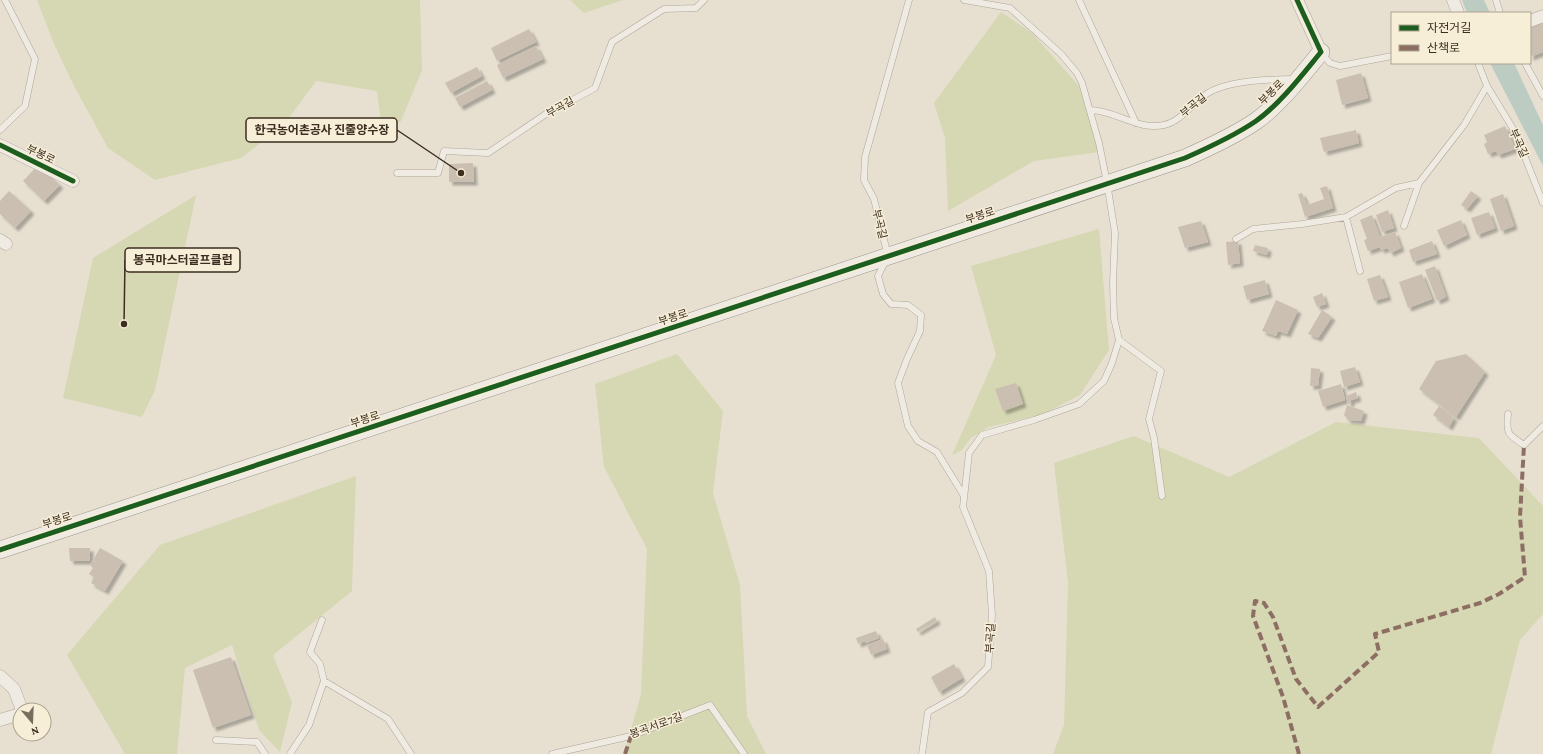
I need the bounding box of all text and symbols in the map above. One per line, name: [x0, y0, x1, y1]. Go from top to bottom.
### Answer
legend: [1391, 12, 1531, 64]
text: 자전거길: [1427, 21, 1471, 35]
text: 산책로: [1427, 41, 1460, 55]
street label: 부봉로: [1256, 77, 1286, 107]
street label: 부곡길: [1177, 91, 1209, 119]
street label: 부곡길: [544, 94, 576, 120]
callout: 한국농어촌공사 진줄양수장: [246, 118, 397, 142]
text: 한국농어촌공사 진줄양수장: [255, 123, 389, 137]
street label: 부곡길: [1507, 127, 1531, 159]
street label: 부봉로: [25, 142, 57, 166]
street label: 부봉로: [964, 205, 996, 225]
street label: 부곡길: [871, 208, 889, 240]
callout: 봉곡마스터골프클럽: [125, 248, 240, 272]
text: 봉곡마스터골프클럽: [133, 253, 233, 267]
street label: 부봉로: [657, 307, 689, 327]
street label: 부봉로: [349, 409, 381, 429]
street label: 부봉로: [41, 510, 73, 530]
street label: 부곡길: [983, 622, 997, 654]
north arrow: [12, 702, 52, 742]
street label: 봉곡서로7길: [628, 710, 684, 740]
text: N: [29, 725, 41, 739]

